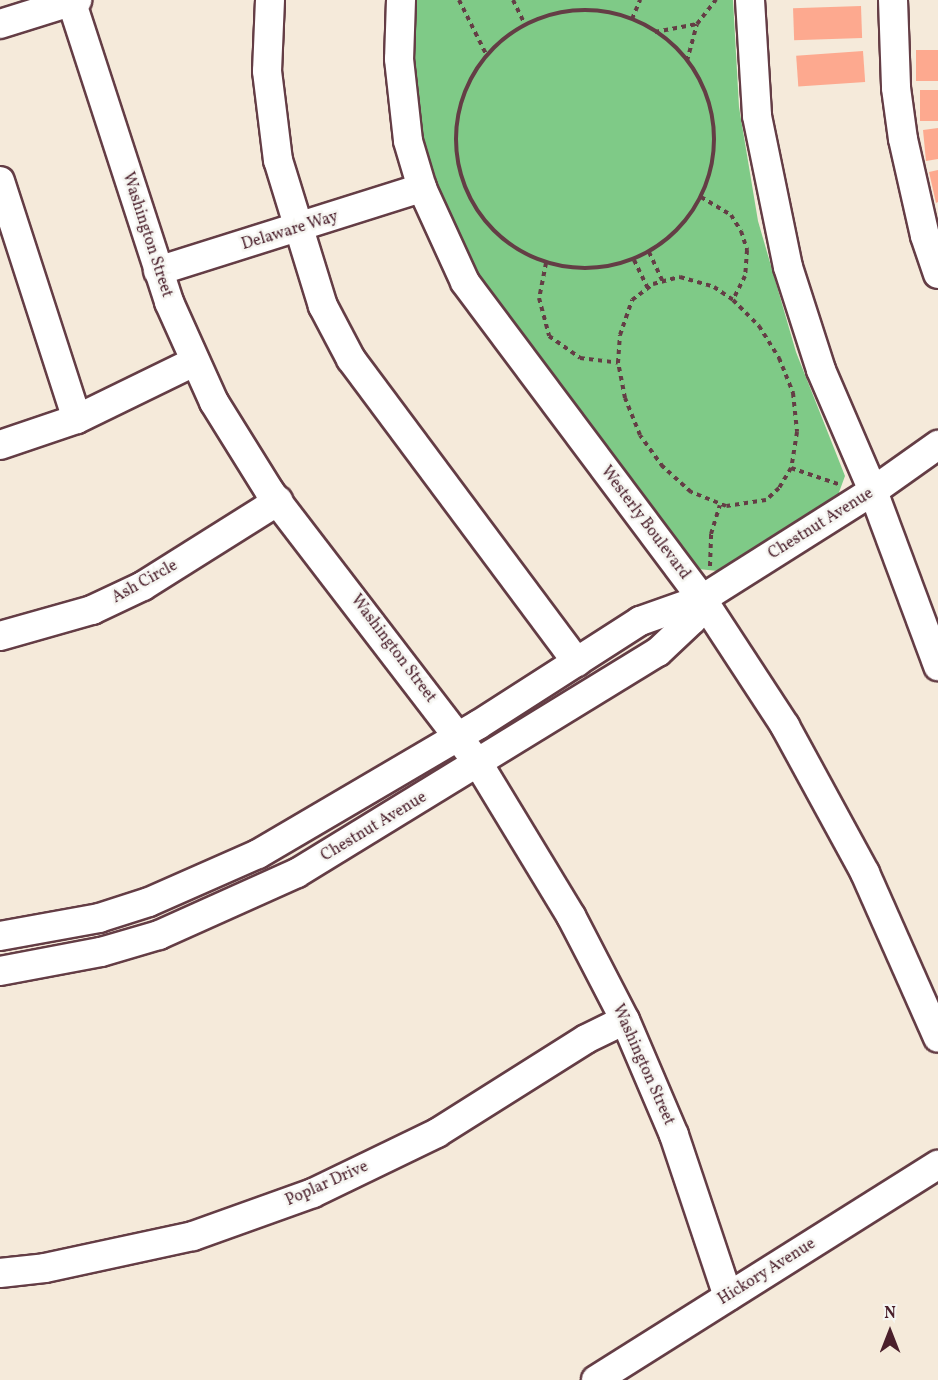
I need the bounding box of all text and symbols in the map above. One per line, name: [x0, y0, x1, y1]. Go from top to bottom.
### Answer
street label: Washington Street: [118, 170, 176, 300]
street label: Delaware Way: [239, 207, 341, 255]
street label: Westerly Boulevard: [596, 462, 694, 584]
street label: Chestnut Avenue: [765, 484, 877, 564]
street label: Ash Circle: [109, 556, 181, 608]
street label: Washington Street: [346, 591, 440, 707]
street label: Chestnut Avenue: [318, 788, 430, 866]
street label: Washington Street: [608, 1001, 678, 1129]
street label: Poplar Drive: [283, 1157, 371, 1211]
street label: Hickory Avenue: [715, 1234, 819, 1310]
north arrow: [860, 1302, 920, 1362]
text: N: [884, 1303, 896, 1325]

